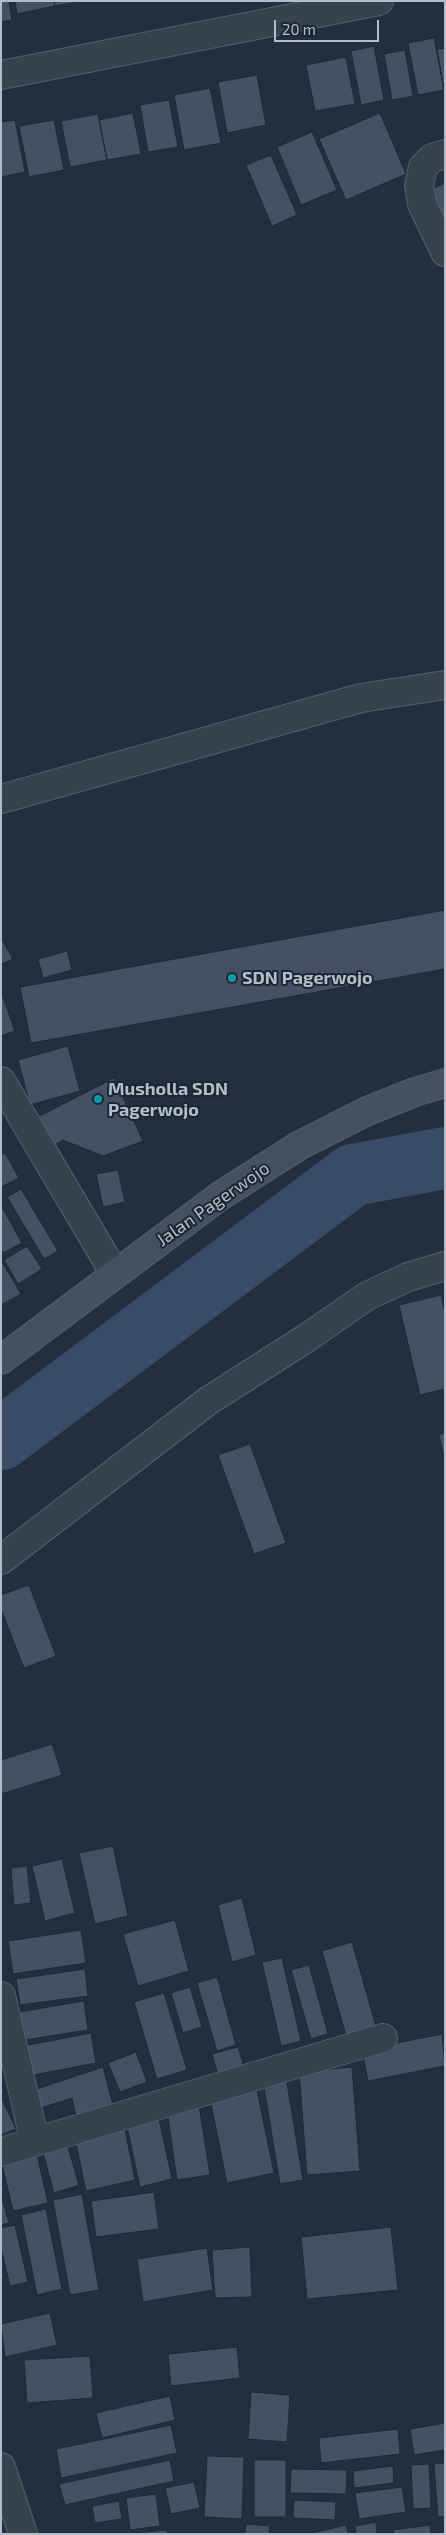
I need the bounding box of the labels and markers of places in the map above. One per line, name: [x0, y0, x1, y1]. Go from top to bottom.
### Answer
place label: SDN Pagerwojo: [242, 967, 373, 989]
marker: SDN Pagerwojo: [226, 972, 238, 984]
place label: Musholla SDN Pagerwojo: [108, 1078, 228, 1120]
marker: Musholla SDN Pagerwojo: [92, 1093, 104, 1105]

